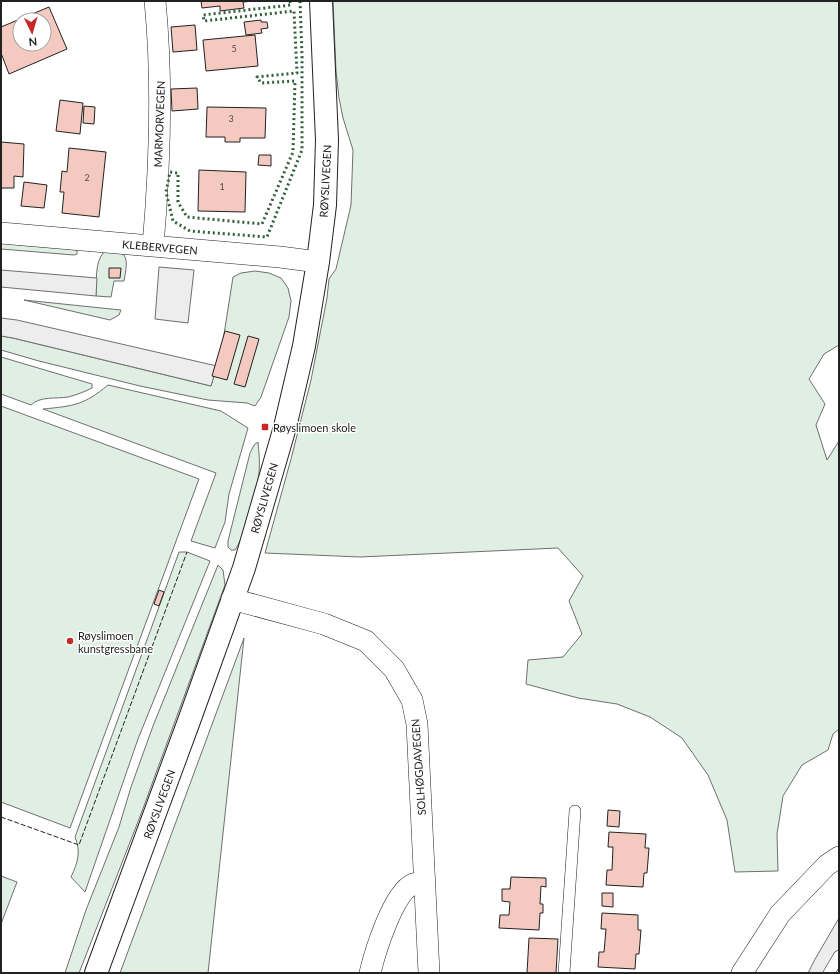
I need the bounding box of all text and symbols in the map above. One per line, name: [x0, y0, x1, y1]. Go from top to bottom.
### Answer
north arrow: [12, 12, 52, 52]
text: N: [28, 36, 38, 49]
house number: 5: [231, 43, 237, 54]
street label: MARMORVEGEN: [151, 80, 167, 168]
house number: 3: [228, 113, 234, 124]
street label: RØYSLIVEGEN: [317, 144, 333, 218]
house number: 2: [84, 172, 90, 183]
house number: 1: [219, 181, 225, 192]
street label: KLEBERVEGEN: [122, 237, 198, 257]
place label: Røyslimoen skole: [273, 421, 356, 434]
marker: Røyslimoen skole: [260, 422, 270, 432]
street label: RØYSLIVEGEN: [248, 461, 280, 535]
place label: Røyslimoen kunstgressbane: [78, 629, 153, 655]
marker: Røyslimoen kunstgressbane: [65, 636, 75, 646]
street label: SOLHØGDAVEGEN: [408, 718, 428, 816]
street label: RØYSLIVEGEN: [140, 768, 178, 840]

